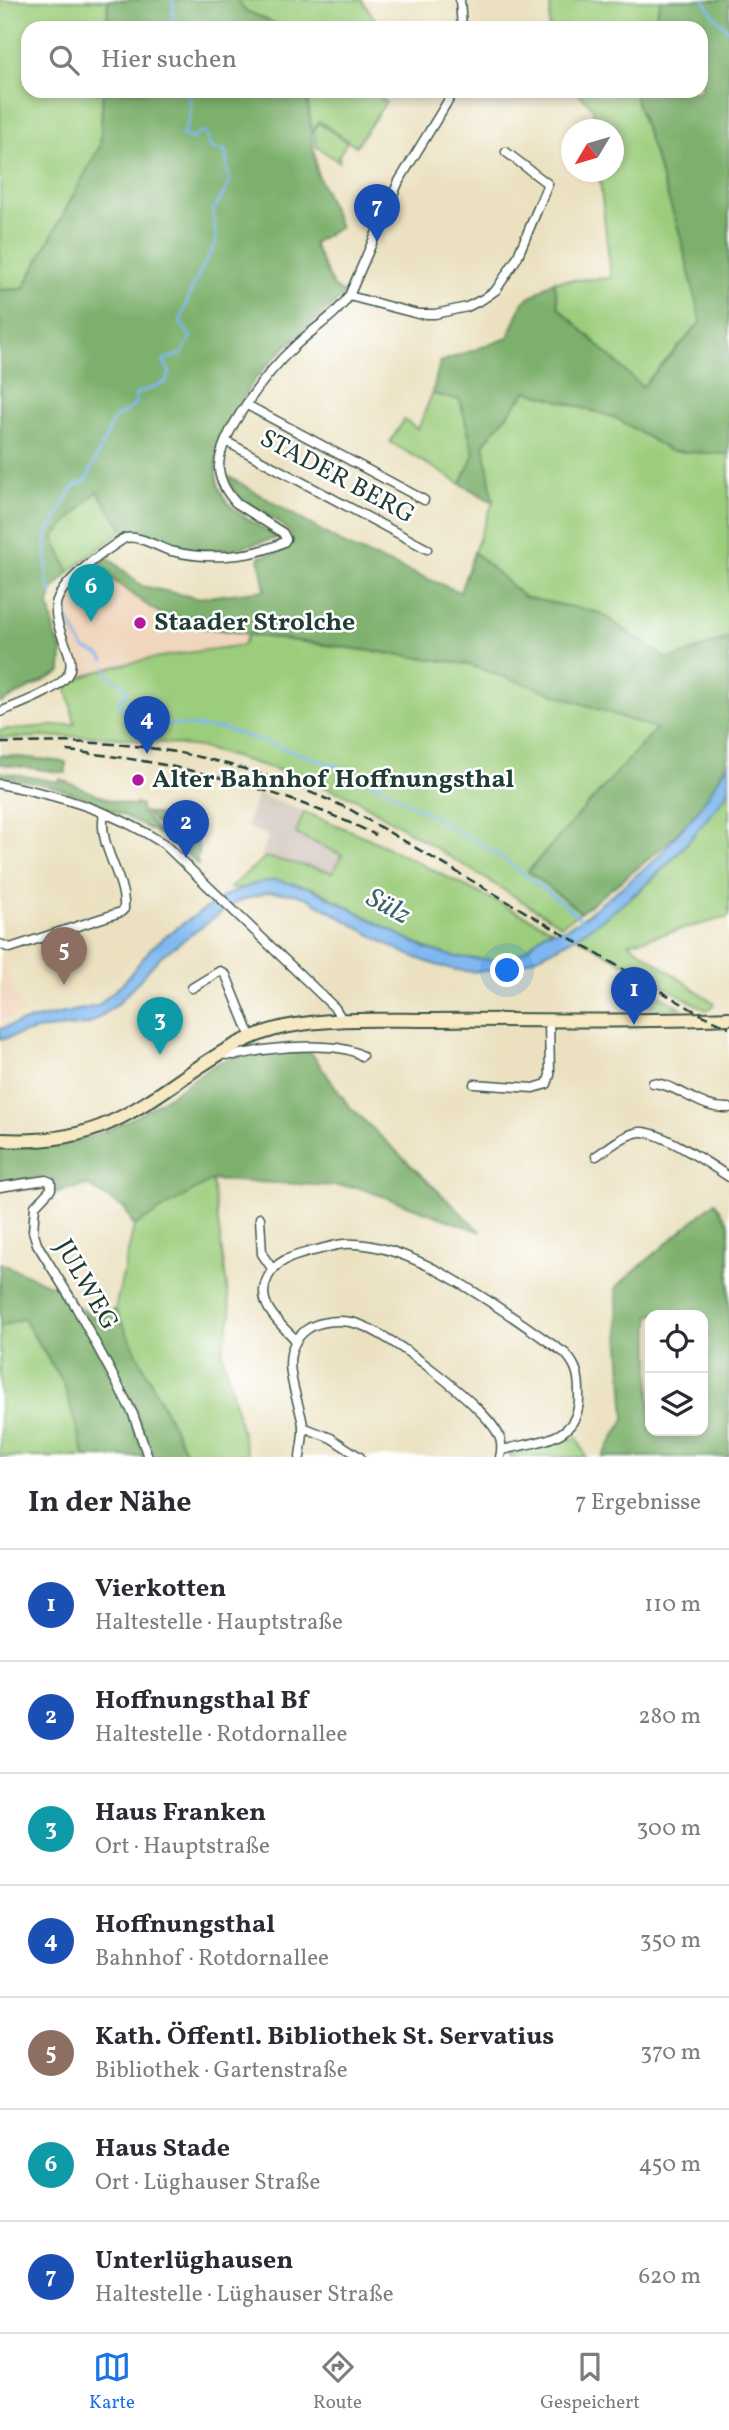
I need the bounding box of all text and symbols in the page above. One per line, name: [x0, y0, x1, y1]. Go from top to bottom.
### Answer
search box: [21, 21, 708, 98]
icon: search: [45, 41, 83, 79]
text: Hier suchen: [101, 42, 237, 78]
north arrow: [561, 119, 624, 182]
pin: 7: [354, 184, 400, 242]
street label: STADER BERG: [253, 421, 421, 533]
pin: 6: [68, 564, 114, 622]
place label: Staader Strolche: [154, 605, 355, 641]
marker: Staader Strolche: [132, 615, 148, 631]
pin: 4: [124, 696, 170, 754]
place label: Alter Bahnhof Hoffnungsthal: [152, 762, 515, 798]
marker: Alter Bahnhof Hoffnungsthal: [130, 772, 146, 788]
pin: 2: [163, 800, 209, 858]
water label: Sülz: [359, 879, 417, 935]
pin: 5: [41, 927, 87, 985]
your location: [490, 953, 524, 987]
pin: 1: [611, 967, 657, 1025]
pin: 3: [137, 997, 183, 1055]
street label: JULWEG: [45, 1233, 127, 1337]
map controls: [645, 1310, 708, 1436]
button: locate: [645, 1310, 708, 1373]
button: layers: [645, 1373, 708, 1436]
text: In der Nähe: [28, 1482, 192, 1524]
text: 7 Ergebnisse: [575, 1487, 701, 1519]
text: Vierkotten: [95, 1571, 226, 1607]
text: 1: [46, 1589, 56, 1621]
text: 110 m: [644, 1589, 701, 1621]
text: Haltestelle · Hauptstraße: [95, 1607, 343, 1639]
text: Hoffnungsthal Bf: [95, 1683, 308, 1719]
text: 2: [45, 1701, 57, 1733]
text: 280 m: [638, 1701, 701, 1733]
text: Haltestelle · Rotdornallee: [95, 1719, 347, 1751]
text: Haus Franken: [95, 1795, 266, 1831]
text: 3: [45, 1813, 57, 1845]
text: 300 m: [637, 1813, 701, 1845]
text: Ort · Hauptstraße: [95, 1831, 270, 1863]
text: Hoffnungsthal: [95, 1907, 275, 1943]
text: 4: [44, 1925, 58, 1957]
text: 350 m: [640, 1925, 701, 1957]
text: Bahnhof · Rotdornallee: [95, 1943, 329, 1975]
text: Kath. Öffentl. Bibliothek St. Servatius: [95, 2019, 554, 2055]
text: 5: [45, 2037, 57, 2069]
text: 370 m: [640, 2037, 701, 2069]
text: Bibliothek · Gartenstraße: [95, 2055, 348, 2087]
text: Haus Stade: [95, 2131, 230, 2167]
text: 6: [45, 2149, 57, 2181]
text: 450 m: [639, 2149, 701, 2181]
text: Ort · Lüghauser Straße: [95, 2167, 320, 2199]
text: Unterlüghausen: [95, 2243, 293, 2279]
text: 7: [46, 2261, 57, 2293]
text: 620 m: [638, 2261, 701, 2293]
text: Haltestelle · Lüghauser Straße: [95, 2279, 394, 2311]
tab: Karte: [89, 2348, 135, 2416]
tab: Route: [313, 2348, 362, 2416]
tab: Gespeichert: [540, 2348, 640, 2416]

